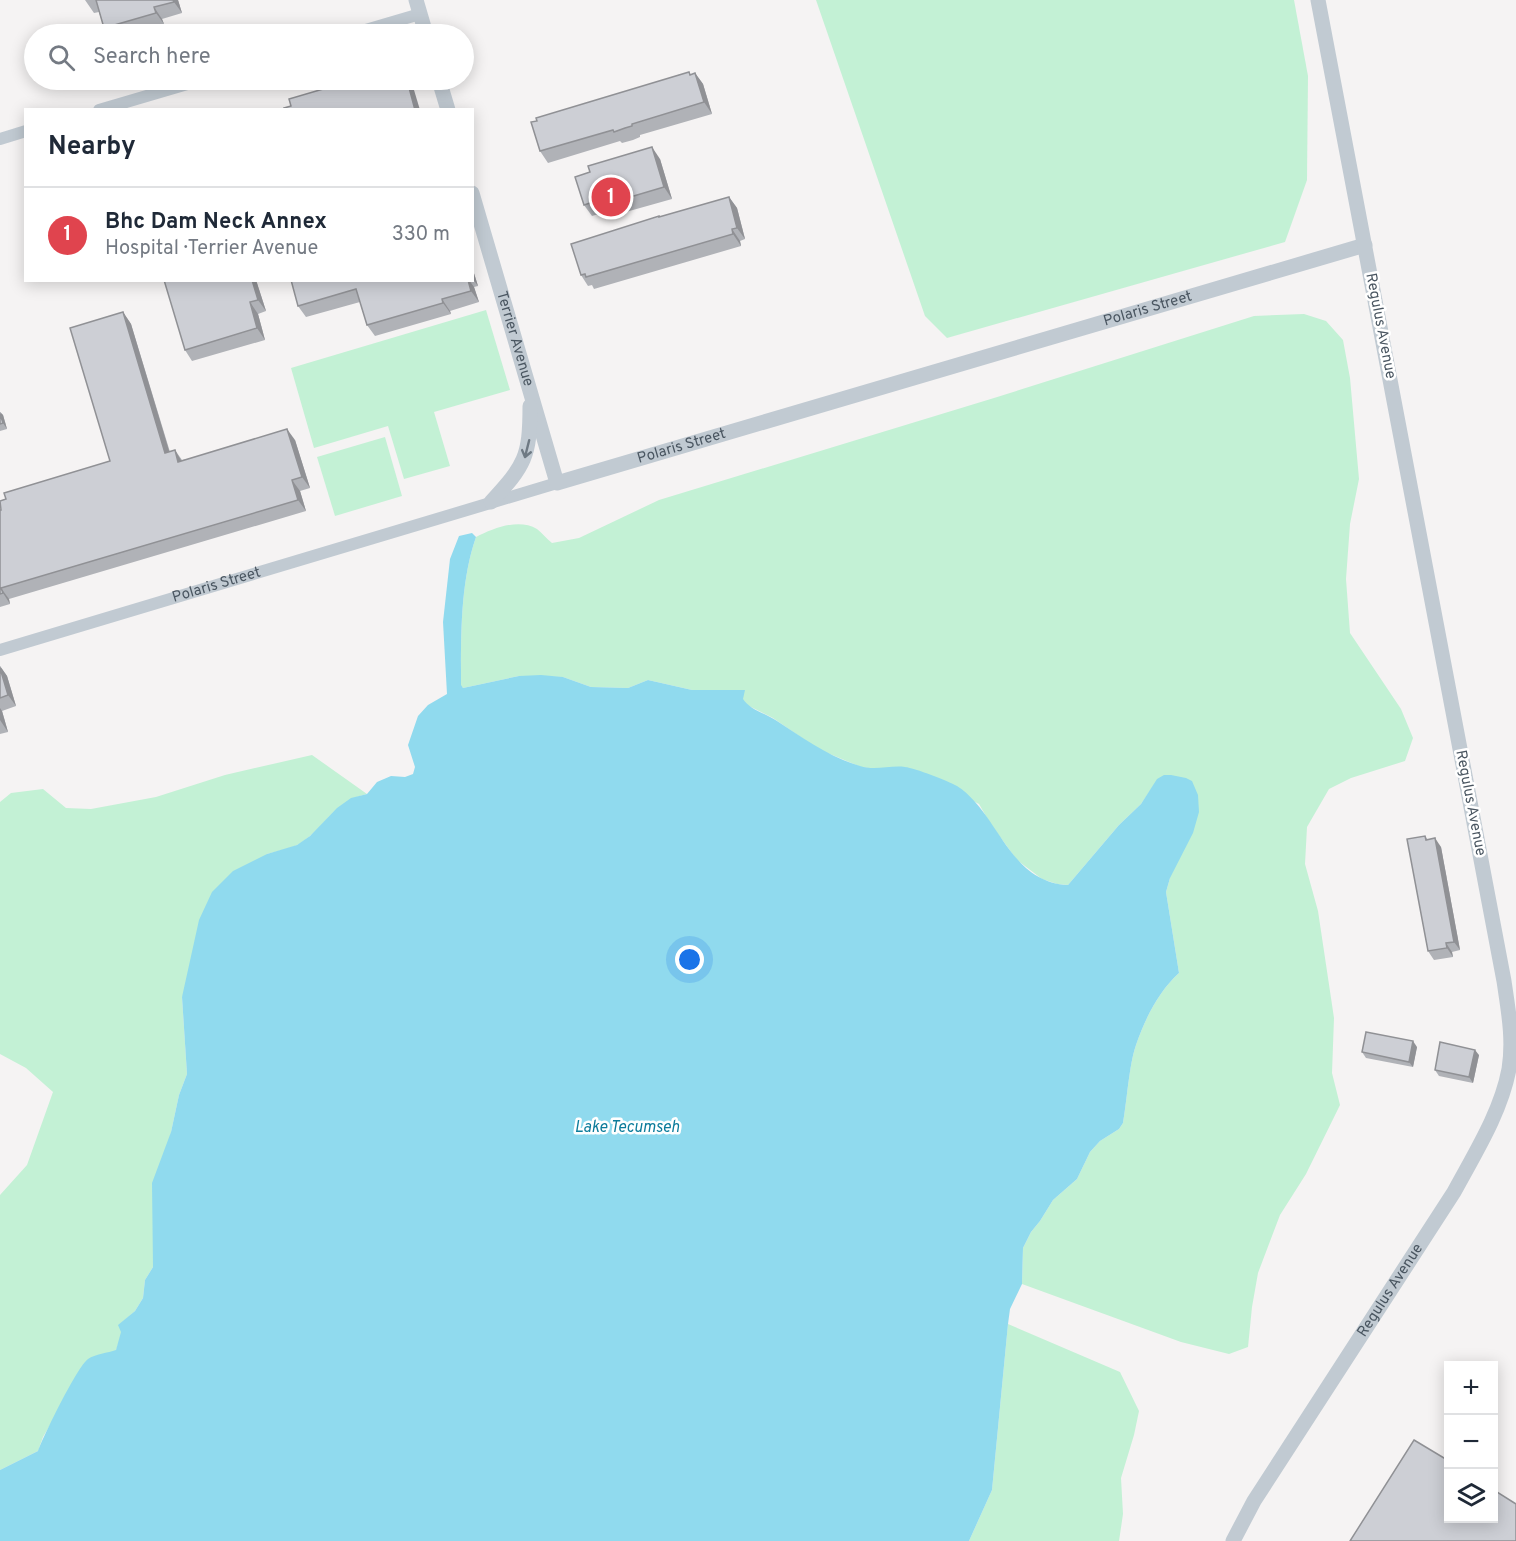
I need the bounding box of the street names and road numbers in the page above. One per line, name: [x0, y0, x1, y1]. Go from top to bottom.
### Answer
street label: Regulus Avenue: [1360, 272, 1400, 380]
street label: Polaris Street: [1101, 287, 1194, 331]
street label: Terrier Avenue: [492, 289, 538, 389]
street label: Polaris Street: [635, 424, 728, 468]
street label: Polaris Street: [170, 563, 263, 607]
street label: Regulus Avenue: [1450, 749, 1490, 857]
street label: Regulus Avenue: [1353, 1240, 1427, 1341]

